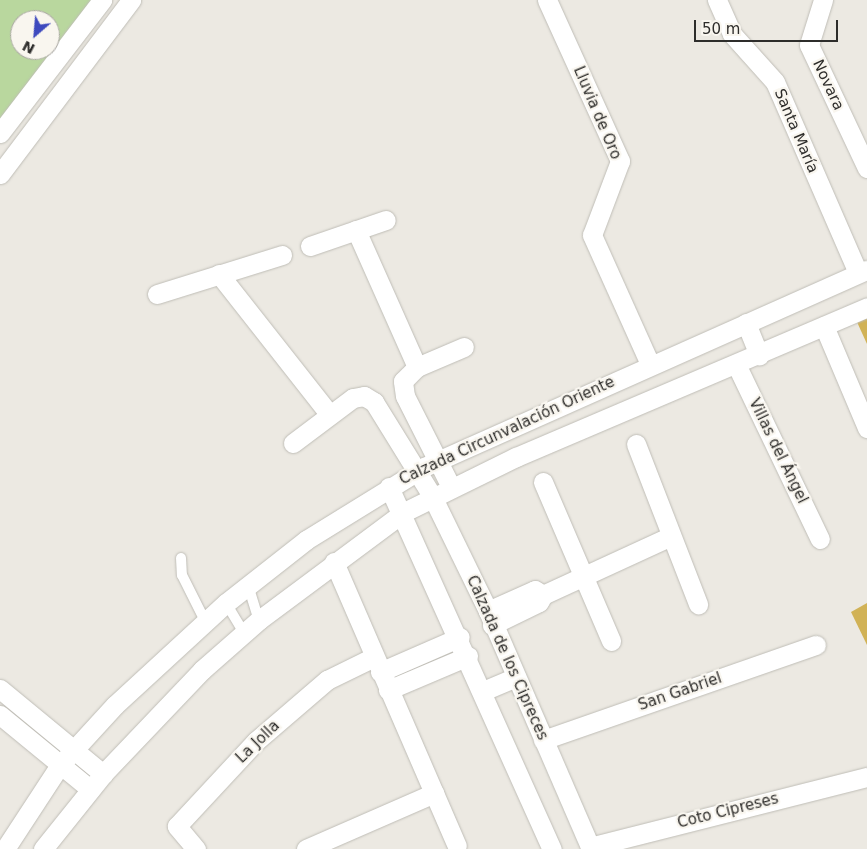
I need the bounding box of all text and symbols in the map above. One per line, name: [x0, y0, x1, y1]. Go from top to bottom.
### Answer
north arrow: [10, 10, 60, 60]
scale bar: [697, 10, 841, 42]
text: 50 m: [702, 20, 740, 38]
text: N: [20, 38, 37, 57]
street label: Novara: [808, 57, 848, 113]
street label: Lluvia de Oro: [569, 64, 625, 162]
street label: Santa María: [770, 86, 822, 176]
street label: Calzada Circunvalación Oriente: [397, 373, 617, 489]
street label: Villas del Ángel: [745, 396, 811, 506]
street label: Calzada de los Cipreces: [463, 573, 551, 743]
street label: San Gabriel: [636, 669, 724, 715]
street label: La Jolla: [233, 717, 283, 767]
street label: Coto Cipreses: [676, 790, 780, 832]

